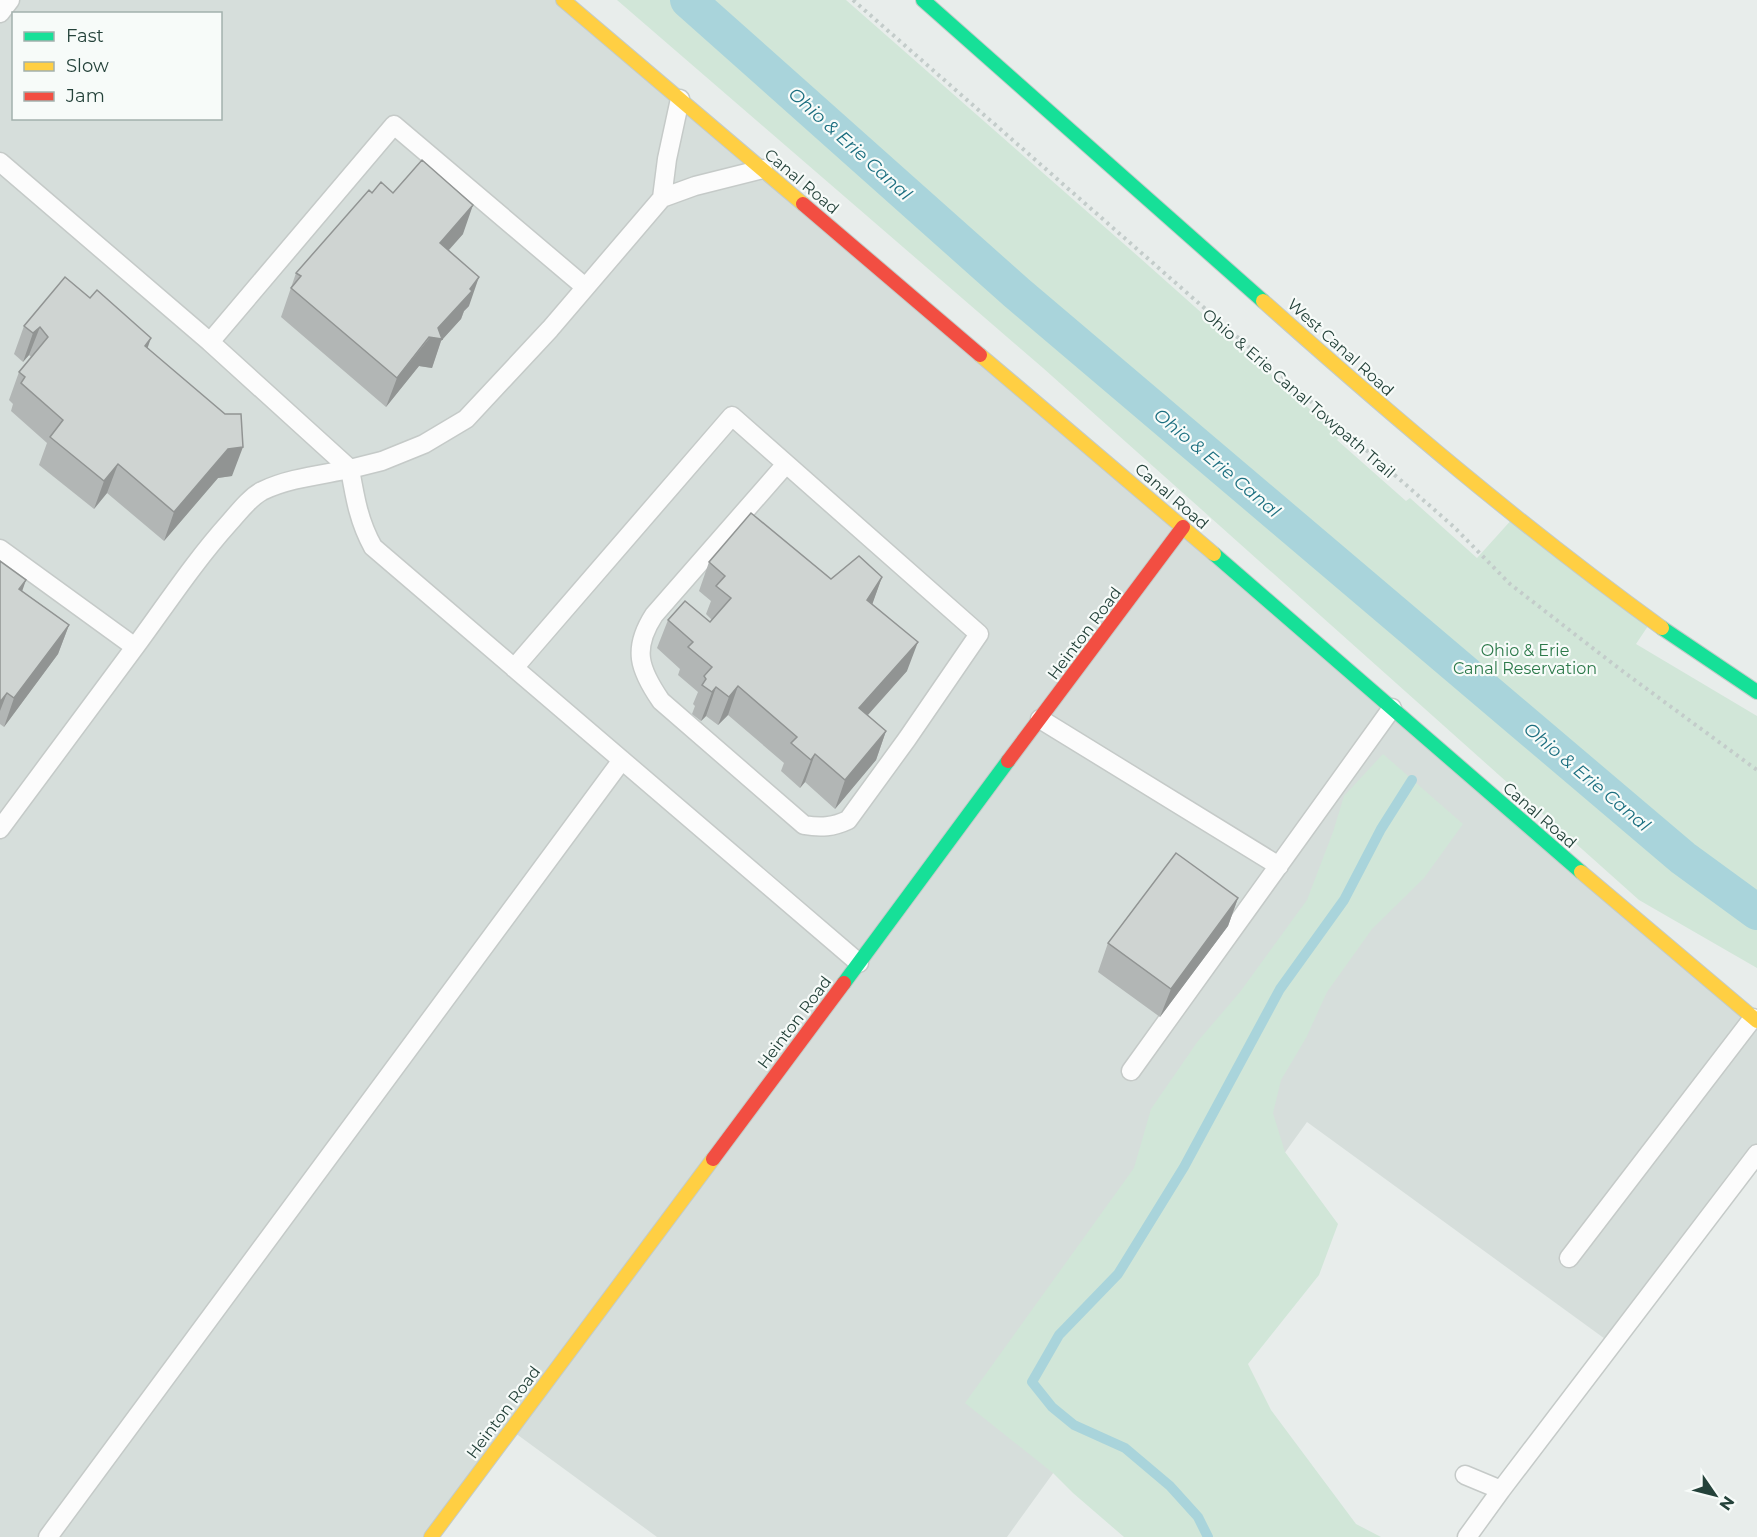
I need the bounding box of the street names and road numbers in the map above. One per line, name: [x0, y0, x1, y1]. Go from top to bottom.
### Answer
street label: Canal Road: [761, 145, 843, 218]
street label: West Canal Road: [1284, 295, 1398, 400]
street label: Ohio & Erie Canal Towpath Trail: [1199, 304, 1399, 482]
street label: Canal Road: [1131, 459, 1212, 533]
street label: Heinton Road: [1043, 583, 1125, 683]
street label: Canal Road: [1499, 778, 1580, 852]
street label: Heinton Road: [753, 972, 835, 1072]
street label: Heinton Road: [462, 1362, 544, 1462]

